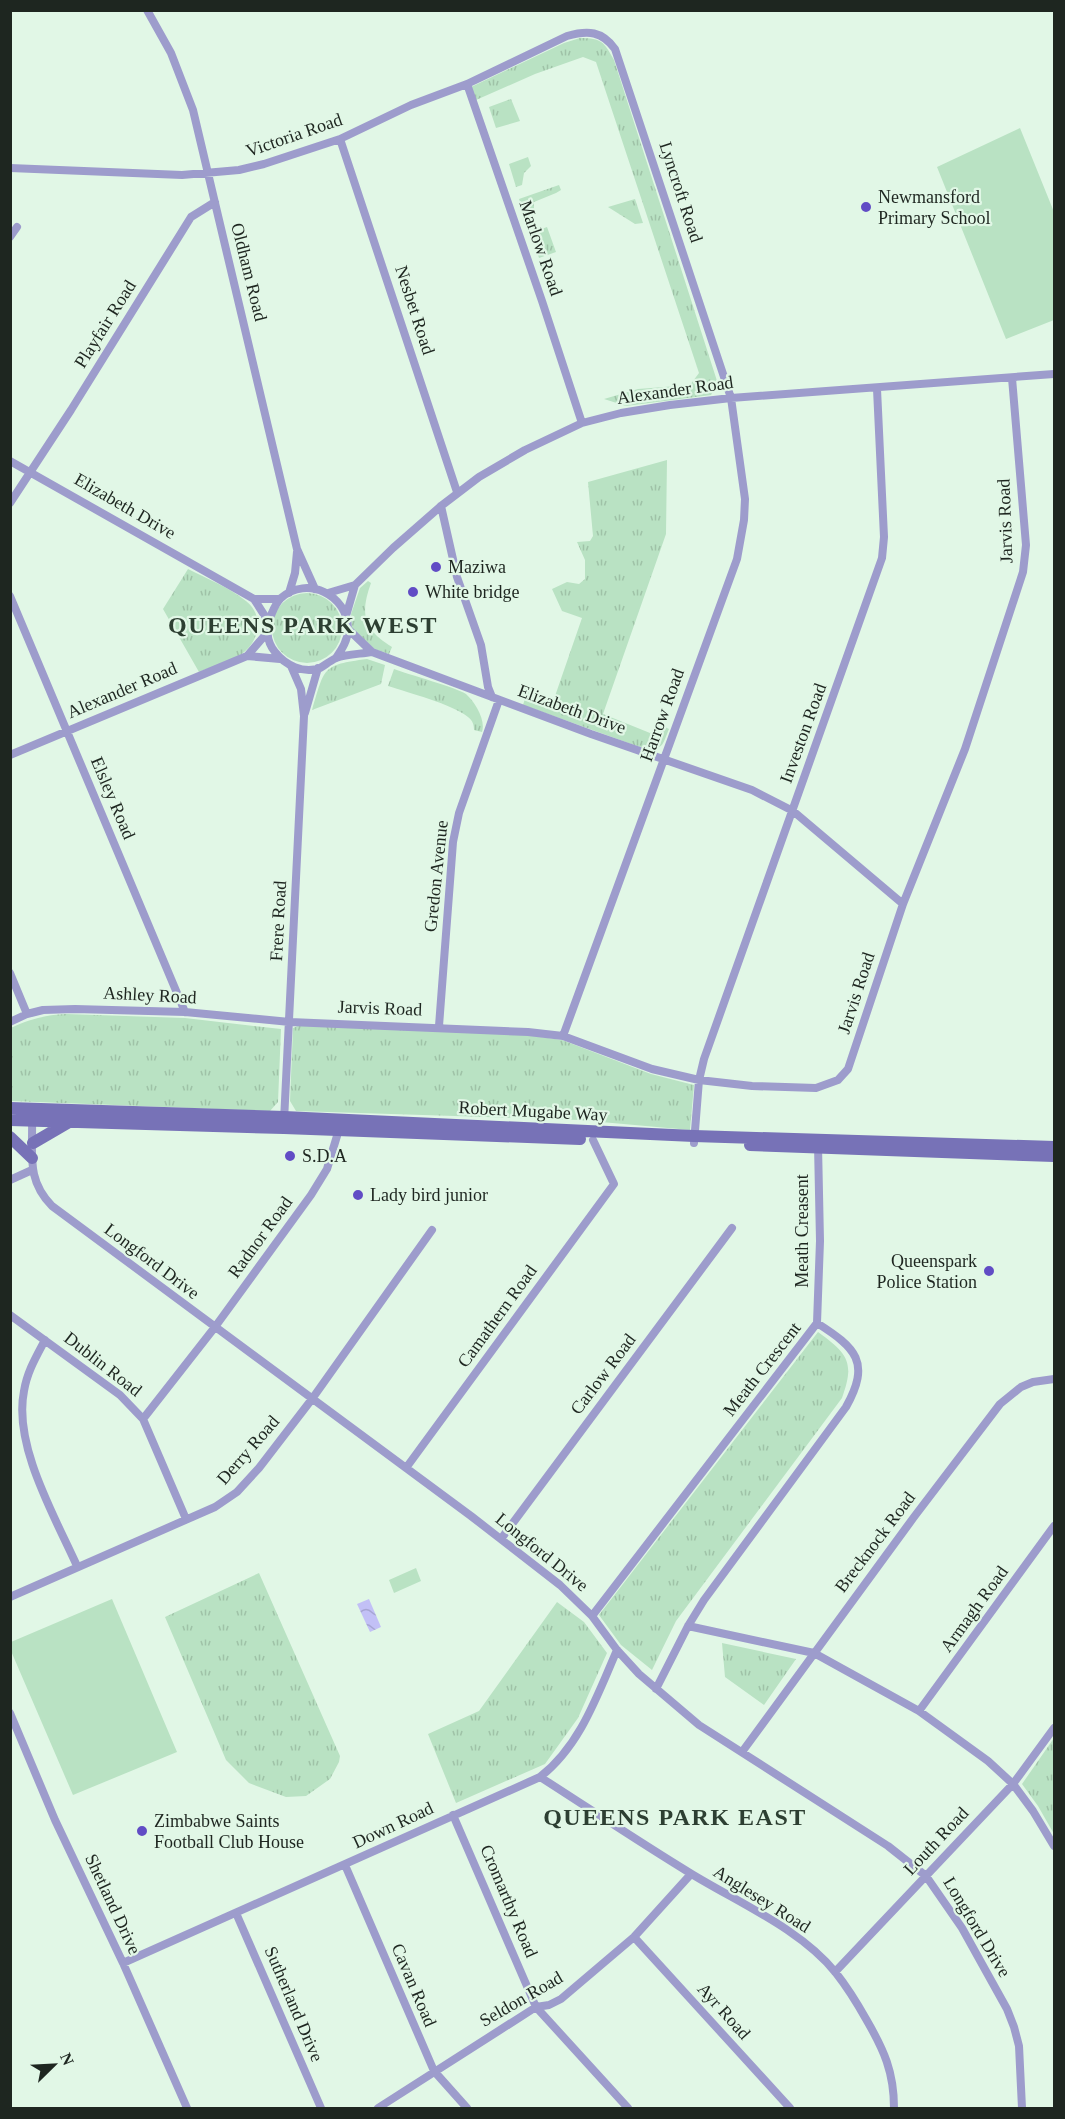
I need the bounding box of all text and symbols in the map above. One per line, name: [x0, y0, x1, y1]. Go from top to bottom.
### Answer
street label: Victoria Road: [243, 109, 345, 161]
street label: Lyncroft Road: [655, 139, 707, 245]
place label: Newmansford Primary School: [878, 187, 991, 228]
street label: Marlow Road: [515, 198, 567, 298]
marker: Newmansford Primary School: [859, 200, 873, 214]
street label: Oldham Road: [227, 221, 271, 323]
street label: Nesbet Road: [391, 263, 439, 357]
street label: Playfair Road: [70, 277, 140, 371]
street label: Alexander Road: [615, 372, 735, 408]
street label: Elizabeth Drive: [71, 469, 179, 543]
street label: Jarvis Road: [994, 478, 1016, 564]
place label: Maziwa: [448, 557, 506, 577]
marker: Maziwa: [429, 560, 443, 574]
place label: White bridge: [425, 582, 519, 602]
marker: White bridge: [406, 585, 420, 599]
district label: QUEENS PARK WEST: [168, 612, 438, 638]
street label: Alexander Road: [64, 658, 180, 722]
street label: Harrow Road: [636, 666, 688, 764]
street label: Elizabeth Drive: [515, 680, 629, 738]
street label: Investon Road: [776, 680, 830, 786]
street label: Elsley Road: [87, 754, 139, 842]
street label: Gredon Avenue: [420, 819, 452, 933]
street label: Frere Road: [266, 880, 290, 962]
street label: Jarvis Road: [833, 950, 879, 1036]
street label: Ashley Road: [103, 983, 197, 1007]
street label: Jarvis Road: [337, 997, 423, 1019]
street label: Robert Mugabe Way: [458, 1097, 608, 1125]
place label: S.D.A: [302, 1146, 347, 1166]
marker: S.D.A: [283, 1149, 297, 1163]
street label: Meath Creasent: [792, 1174, 812, 1288]
place label: Lady bird junior: [370, 1185, 488, 1205]
marker: Lady bird junior: [351, 1188, 365, 1202]
street label: Radnor Road: [224, 1192, 296, 1282]
street label: Longford Drive: [101, 1219, 203, 1303]
place label: Queenspark Police Station: [877, 1251, 977, 1292]
street label: Camathern Road: [453, 1261, 541, 1371]
marker: Queenspark Police Station: [982, 1264, 996, 1278]
street label: Meath Crescent: [719, 1318, 805, 1420]
street label: Dublin Road: [60, 1328, 146, 1400]
street label: Carlow Road: [566, 1330, 640, 1418]
street label: Derry Road: [213, 1412, 283, 1488]
street label: Brecknock Road: [831, 1488, 919, 1596]
street label: Longford Drive: [492, 1509, 592, 1595]
street label: Armagh Road: [936, 1562, 1012, 1656]
street label: Down Road: [350, 1798, 436, 1852]
street label: Louth Road: [900, 1803, 972, 1879]
district label: QUEENS PARK EAST: [543, 1804, 807, 1830]
place label: Zimbabwe Saints Football Club House: [154, 1811, 304, 1852]
marker: Zimbabwe Saints Football Club House: [135, 1824, 149, 1838]
street label: Cromarthy Road: [476, 1842, 542, 1960]
street label: Shetland Drive: [81, 1851, 145, 1957]
street label: Anglesey Road: [710, 1861, 814, 1937]
street label: Longford Drive: [939, 1873, 1015, 1981]
street label: Cavan Road: [388, 1940, 440, 2030]
street label: Sutherland Drive: [261, 1943, 327, 2065]
street label: Seldon Road: [476, 1967, 566, 2031]
street label: Ayr Road: [694, 1979, 754, 2043]
north arrow: [24, 2035, 84, 2095]
text: N: [57, 2050, 78, 2068]

